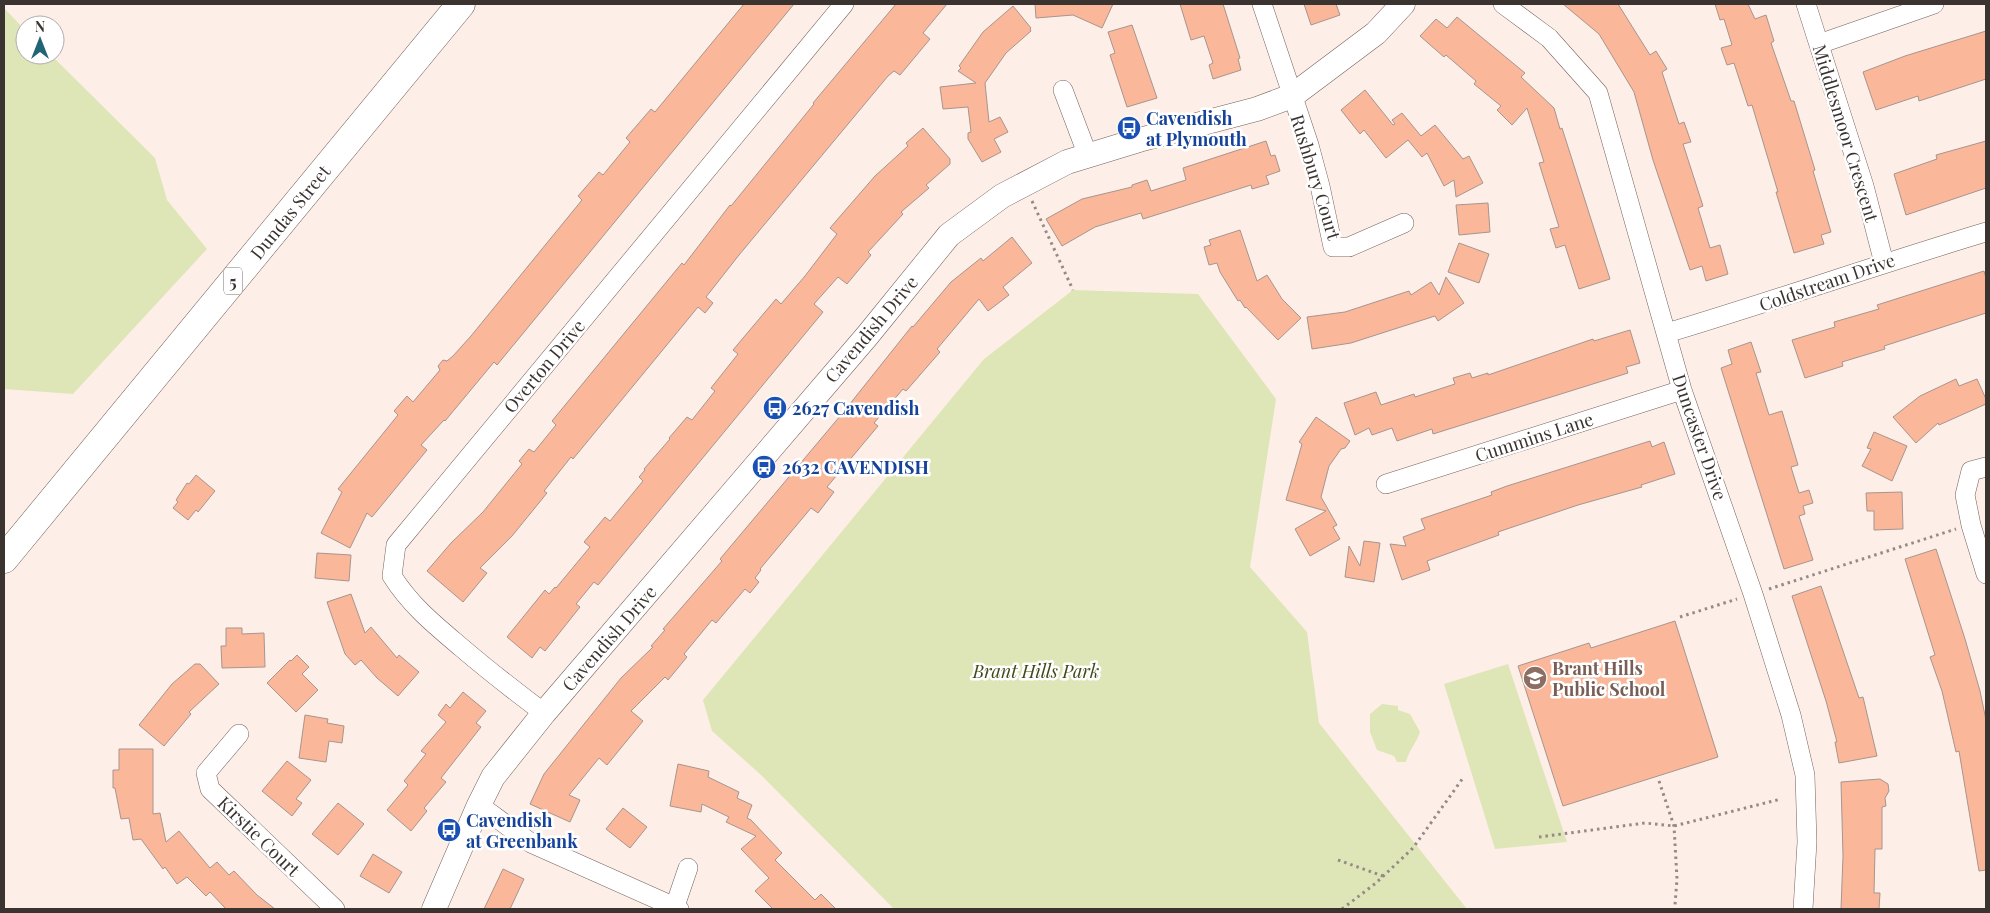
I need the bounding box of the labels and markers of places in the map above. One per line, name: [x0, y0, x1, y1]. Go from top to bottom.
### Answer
place label: Cavendish at Plymouth: [1146, 106, 1247, 151]
bus stop icon: Cavendish at Plymouth: [1116, 115, 1142, 141]
bus stop icon: 2627 Cavendish: [762, 395, 788, 421]
place label: 2627 Cavendish: [792, 396, 919, 420]
bus stop icon: 2632 CAVENDISH: [751, 454, 777, 480]
place label: 2632 CAVENDISH: [782, 455, 929, 479]
place label: Brant Hills Public School: [1552, 656, 1666, 701]
school or university icon: Brant Hills Public School: [1522, 665, 1548, 691]
place label: Cavendish at Greenbank: [466, 808, 578, 853]
bus stop icon: Cavendish at Greenbank: [436, 817, 462, 843]

